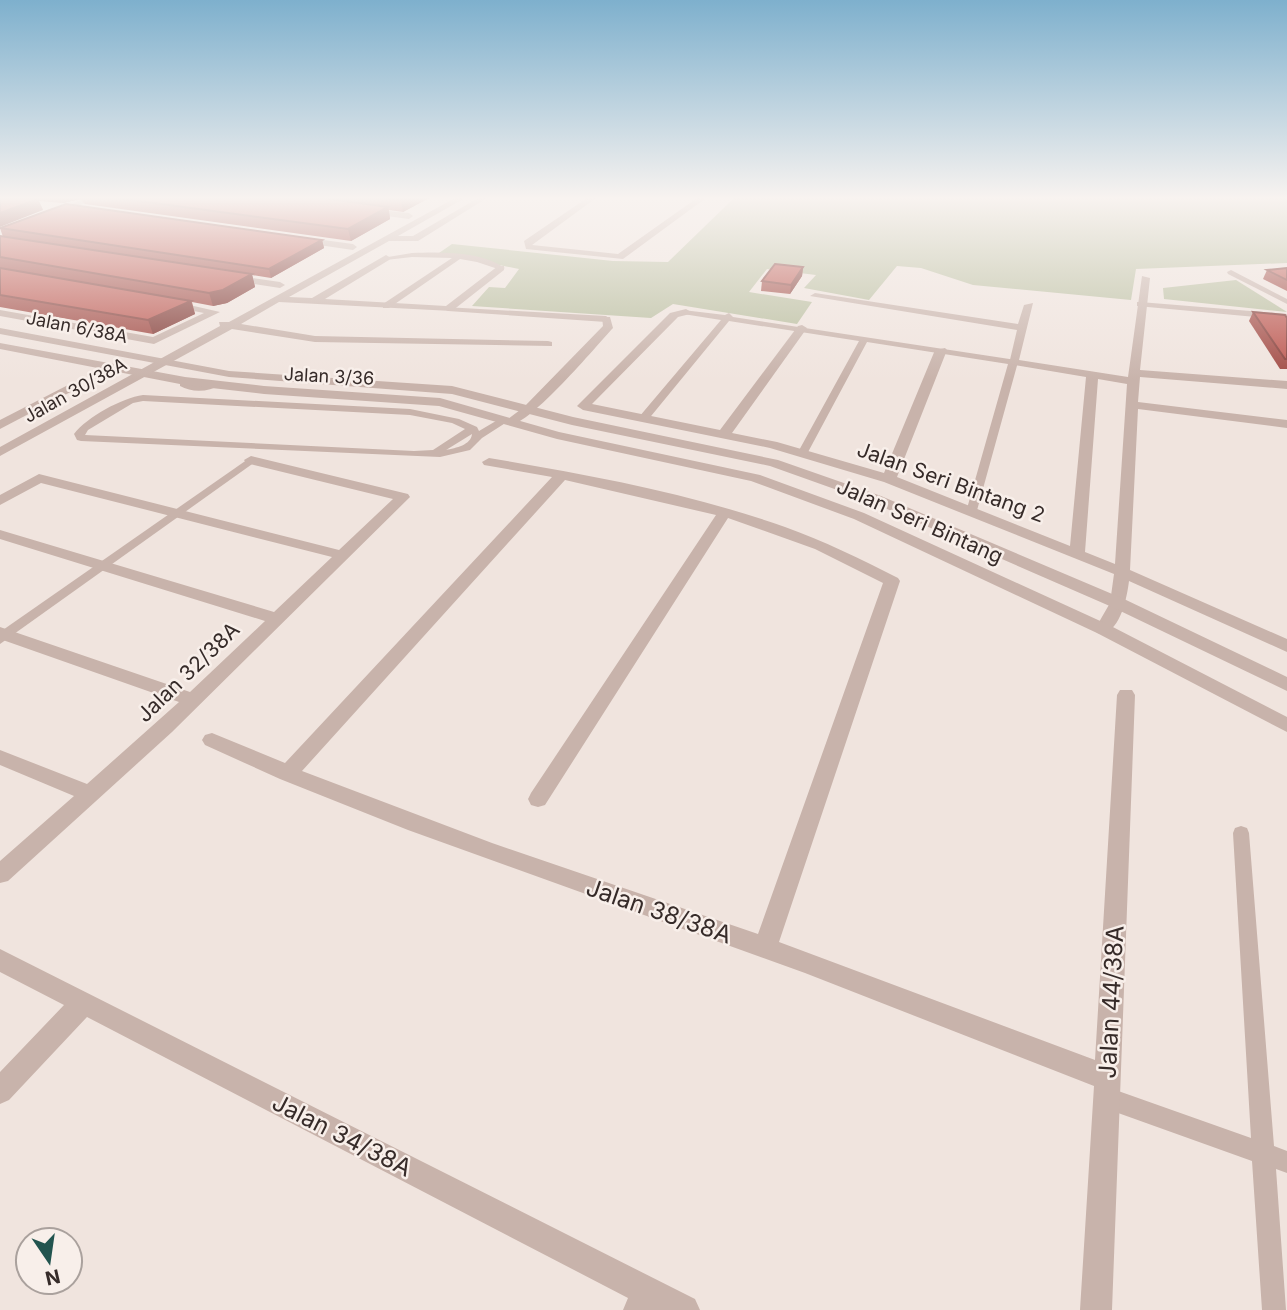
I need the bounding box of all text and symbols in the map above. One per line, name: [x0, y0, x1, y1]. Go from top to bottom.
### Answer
street label: Jalan 6/38A: [25, 307, 129, 347]
street label: Jalan 30/38A: [20, 353, 130, 427]
street label: Jalan 3/36: [283, 363, 375, 389]
street label: Jalan Seri Bintang 2: [854, 436, 1048, 528]
street label: Jalan Seri Bintang: [833, 473, 1007, 569]
street label: Jalan 32/38A: [132, 617, 244, 727]
street label: Jalan 38/38A: [582, 873, 736, 949]
street label: Jalan 44/38A: [1093, 925, 1129, 1079]
street label: Jalan 34/38A: [267, 1087, 417, 1183]
north arrow: [14, 1226, 84, 1296]
text: N: [43, 1264, 62, 1290]

